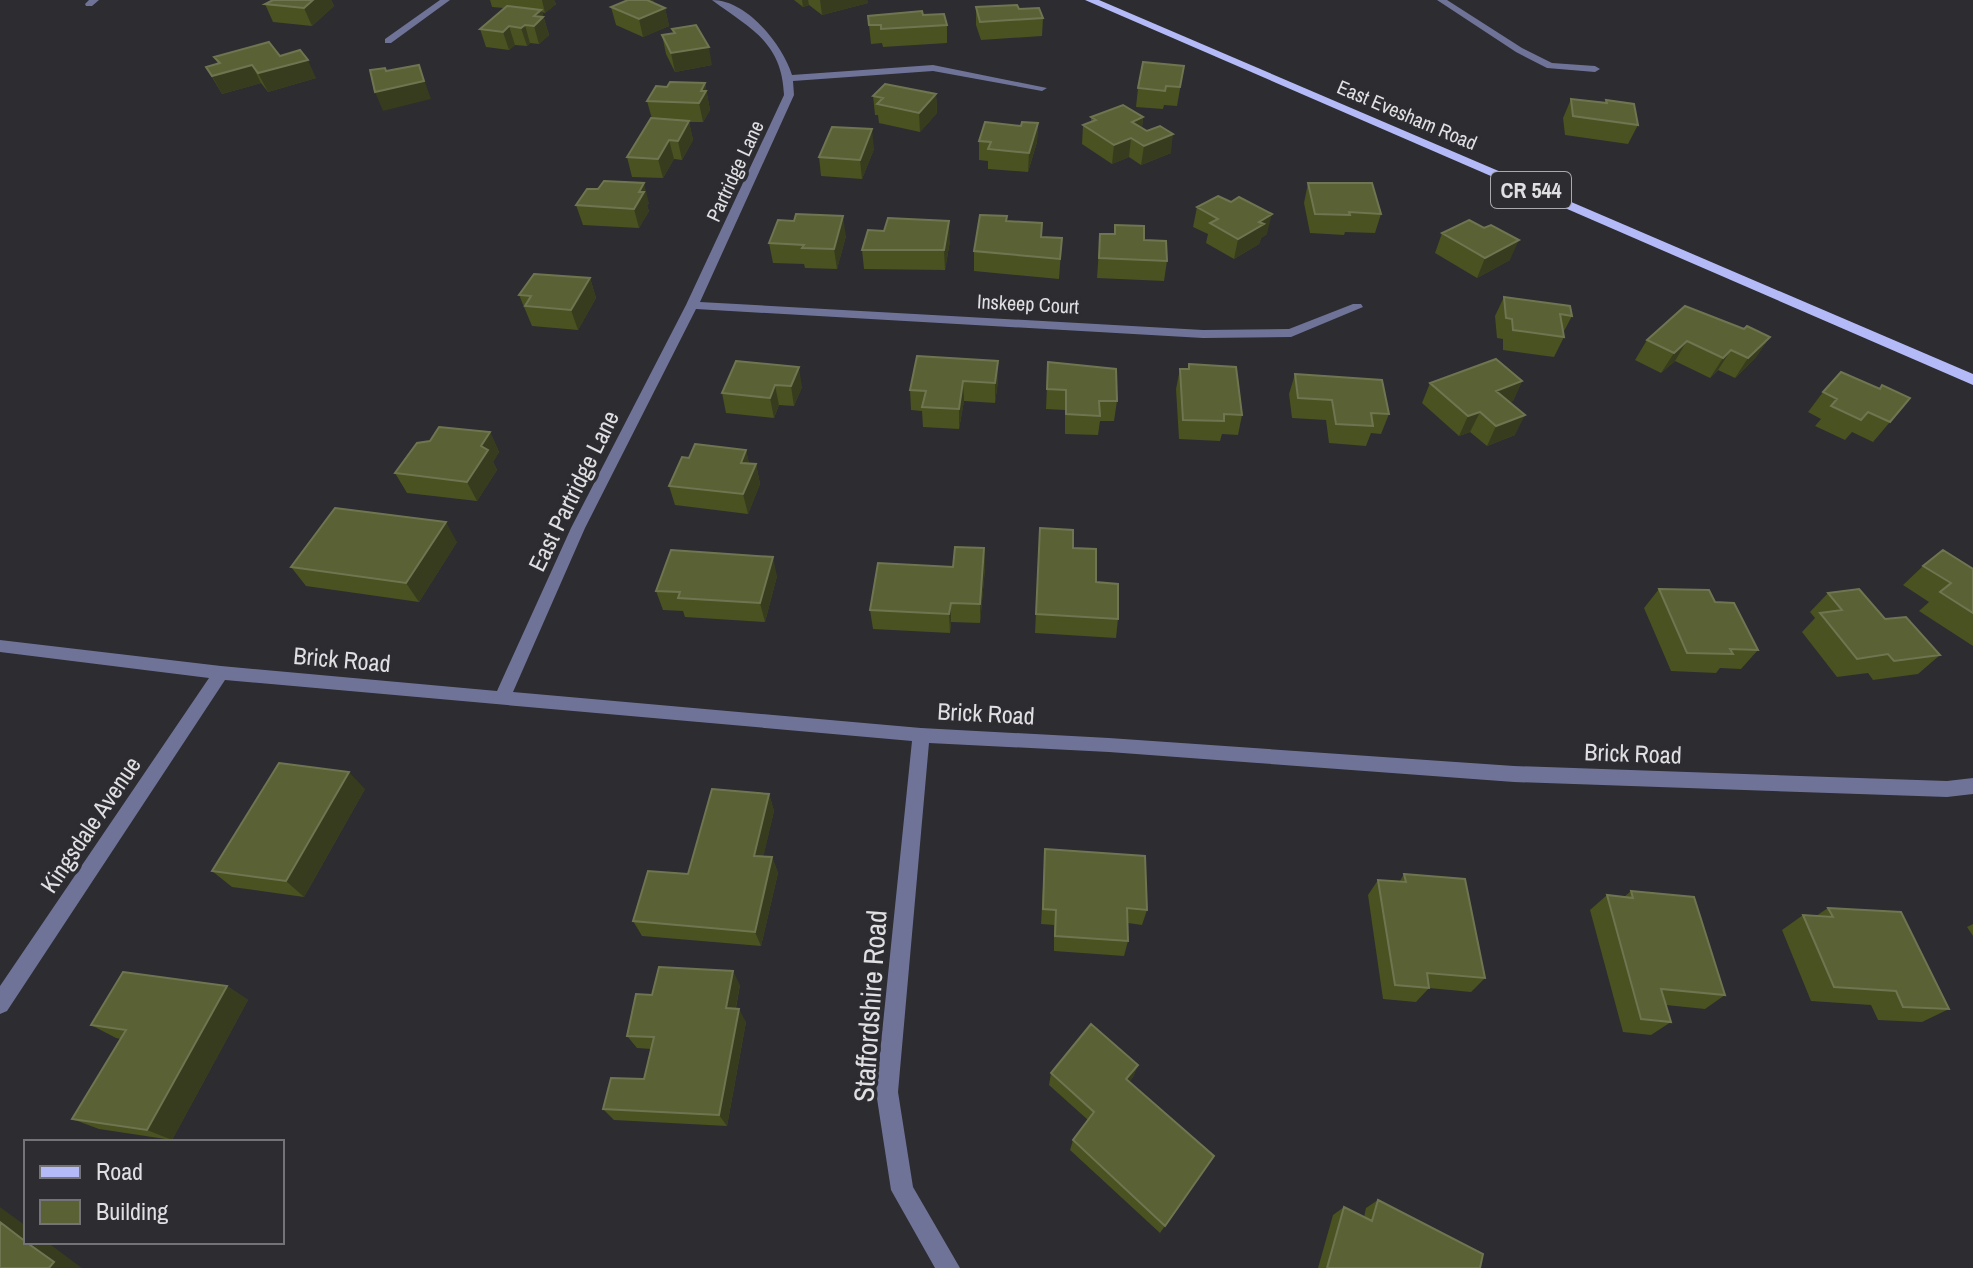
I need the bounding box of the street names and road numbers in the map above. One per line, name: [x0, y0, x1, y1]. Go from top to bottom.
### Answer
street label: East Evesham Road: [1333, 73, 1481, 156]
street label: Partridge Lane: [699, 116, 770, 226]
road number: CR 544: [1491, 172, 1571, 208]
street label: Inskeep Court: [976, 287, 1080, 320]
street label: East Partridge Lane: [520, 405, 626, 576]
street label: Brick Road: [292, 639, 392, 679]
street label: Brick Road: [937, 694, 1035, 732]
street label: Brick Road: [1584, 735, 1682, 771]
street label: Kingsdale Avenue: [33, 750, 148, 899]
street label: Staffordshire Road: [844, 909, 896, 1103]

